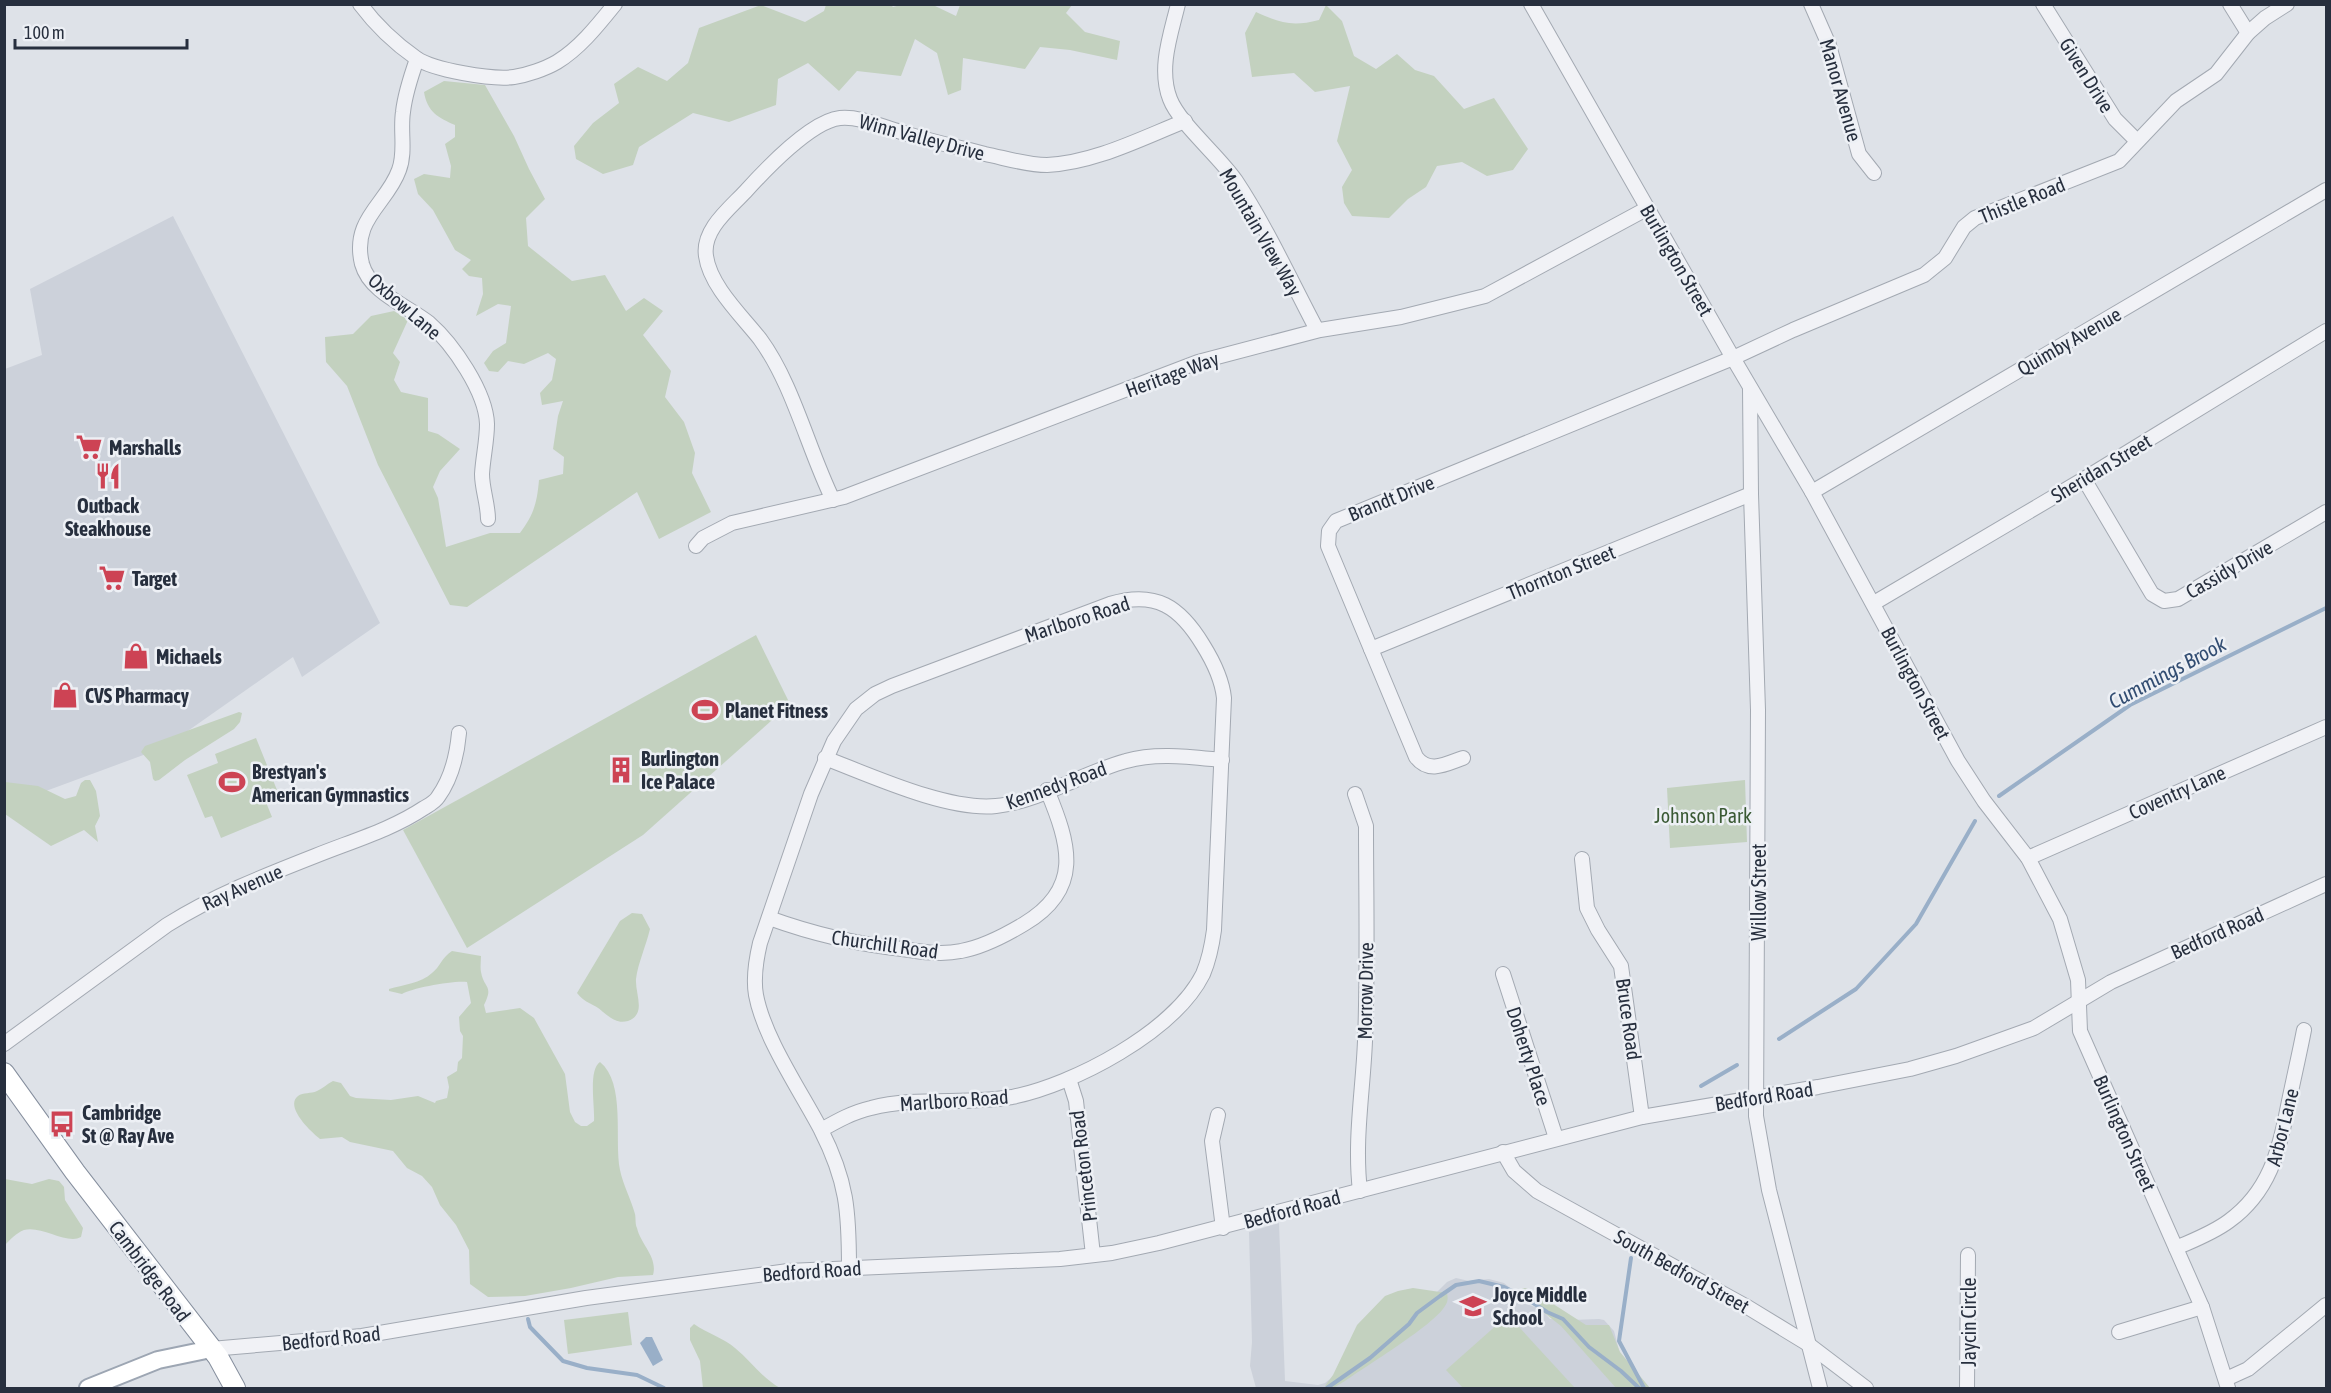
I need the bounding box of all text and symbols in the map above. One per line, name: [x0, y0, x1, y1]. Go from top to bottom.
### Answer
scale bar: [15, 12, 188, 50]
text: 100 m: [24, 22, 65, 43]
street label: Given Drive: [2055, 33, 2119, 117]
street label: Manor Avenue: [1815, 36, 1867, 144]
street label: Winn Valley Drive: [857, 109, 987, 165]
street label: Mountain View Way: [1215, 164, 1307, 300]
street label: Thistle Road: [1976, 172, 2068, 228]
street label: Burlington Street: [1636, 200, 1718, 320]
street label: Oxbow Lane: [364, 268, 446, 344]
street label: Quimby Avenue: [2013, 302, 2125, 380]
street label: Heritage Way: [1122, 346, 1222, 402]
street label: Sheridan Street: [2047, 429, 2155, 507]
supermarket icon: Marshalls: [74, 432, 104, 462]
place label: Marshalls: [109, 436, 181, 459]
restaurant icon: Outback Steakhouse: [93, 461, 123, 491]
street label: Brandt Drive: [1345, 470, 1437, 526]
place label: Outback Steakhouse: [65, 494, 151, 540]
street label: Cassidy Drive: [2182, 535, 2276, 603]
street label: Thornton Street: [1504, 540, 1619, 604]
supermarket icon: Target: [97, 563, 127, 593]
place label: Target: [132, 567, 177, 590]
street label: Marlboro Road: [1022, 591, 1132, 647]
street label: Burlington Street: [1877, 623, 1955, 744]
water label: Cummings Brook: [2104, 631, 2230, 713]
shop icon: Michaels: [121, 641, 151, 671]
place label: Michaels: [156, 645, 222, 668]
shop icon: CVS Pharmacy: [50, 680, 80, 710]
place label: CVS Pharmacy: [85, 684, 190, 707]
sports icon: Planet Fitness: [690, 695, 720, 725]
place label: Planet Fitness: [725, 699, 828, 722]
place label: Burlington Ice Palace: [641, 747, 719, 793]
building icon: Burlington Ice Palace: [606, 755, 636, 785]
street label: Kennedy Road: [1002, 756, 1110, 814]
place label: Brestyan's American Gymnastics: [251, 760, 409, 806]
street label: Coventry Lane: [2125, 760, 2229, 824]
sports icon: Brestyan's American Gymnastics: [217, 767, 247, 797]
park label: Johnson Park: [1654, 804, 1752, 827]
street label: Willow Street: [1747, 843, 1770, 941]
street label: Ray Avenue: [198, 859, 286, 915]
street label: Bedford Road: [2167, 902, 2267, 964]
street label: Churchill Road: [830, 925, 940, 963]
street label: Morrow Drive: [1353, 942, 1377, 1040]
street label: Bruce Road: [1612, 977, 1646, 1061]
street label: Doherty Place: [1502, 1004, 1556, 1108]
street label: Burlington Street: [2089, 1071, 2161, 1195]
street label: Bedford Road: [1713, 1077, 1815, 1115]
street label: Marlboro Road: [899, 1085, 1009, 1115]
street label: Arbor Lane: [2261, 1086, 2303, 1168]
place label: Cambridge St @ Ray Ave: [82, 1101, 174, 1147]
bus stop icon: Cambridge St @ Ray Ave: [47, 1109, 77, 1139]
street label: Princeton Road: [1065, 1109, 1101, 1223]
street label: Bedford Road: [1241, 1185, 1343, 1233]
street label: Cambridge Road: [105, 1216, 195, 1326]
street label: South Bedford Street: [1611, 1224, 1754, 1318]
street label: Bedford Road: [762, 1256, 862, 1286]
street label: Jaycin Circle: [1957, 1277, 1980, 1367]
place label: Joyce Middle School: [1492, 1283, 1587, 1329]
school or university icon: Joyce Middle School: [1458, 1291, 1488, 1321]
street label: Bedford Road: [280, 1321, 382, 1355]

